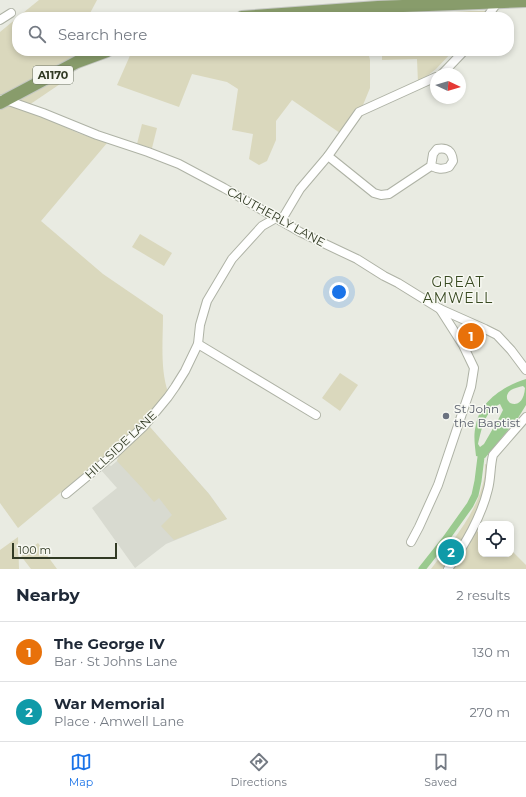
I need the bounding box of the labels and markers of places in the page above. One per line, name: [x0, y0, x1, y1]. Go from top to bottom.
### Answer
pin: 1: [458, 321, 484, 351]
place label: St John the Baptist: [454, 401, 521, 430]
marker: St John the Baptist: [441, 411, 451, 421]
pin: 2: [438, 537, 464, 567]

